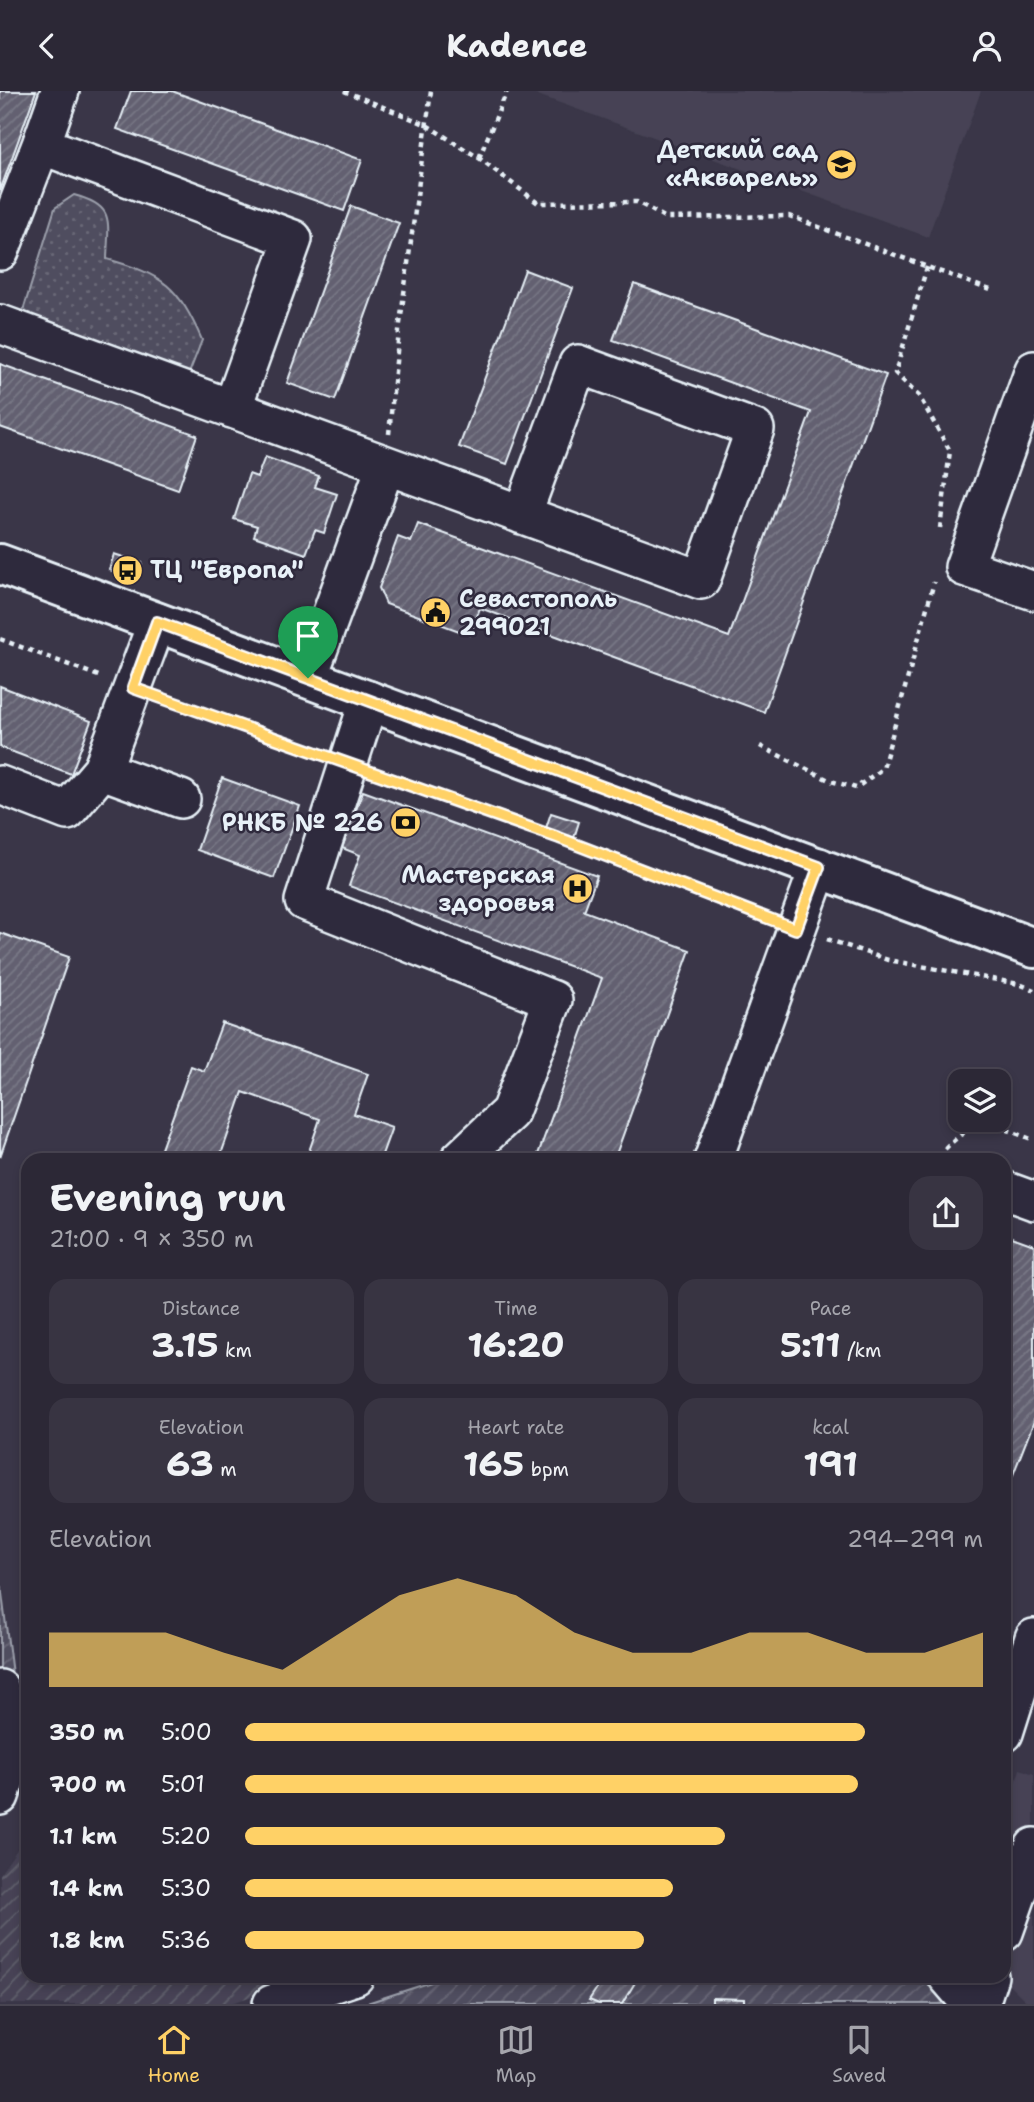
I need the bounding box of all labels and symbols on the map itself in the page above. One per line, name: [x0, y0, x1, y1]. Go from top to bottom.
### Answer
place label: Детский сад «Акварель»: [657, 134, 818, 194]
school or university icon: Детский сад «Акварель»: [824, 147, 858, 181]
bus stop icon: ТЦ "Европа": [110, 553, 144, 587]
place label: ТЦ "Европа": [150, 554, 304, 586]
place label: Севастополь 299021: [459, 583, 617, 643]
public building icon: Севастополь 299021: [419, 596, 453, 630]
pin: [278, 606, 338, 678]
bank icon: РНКБ № 226: [389, 806, 423, 840]
place label: РНКБ № 226: [222, 807, 383, 839]
place label: Мастерская здоровья: [401, 859, 555, 919]
hospital icon: Мастерская здоровья: [561, 872, 595, 906]

